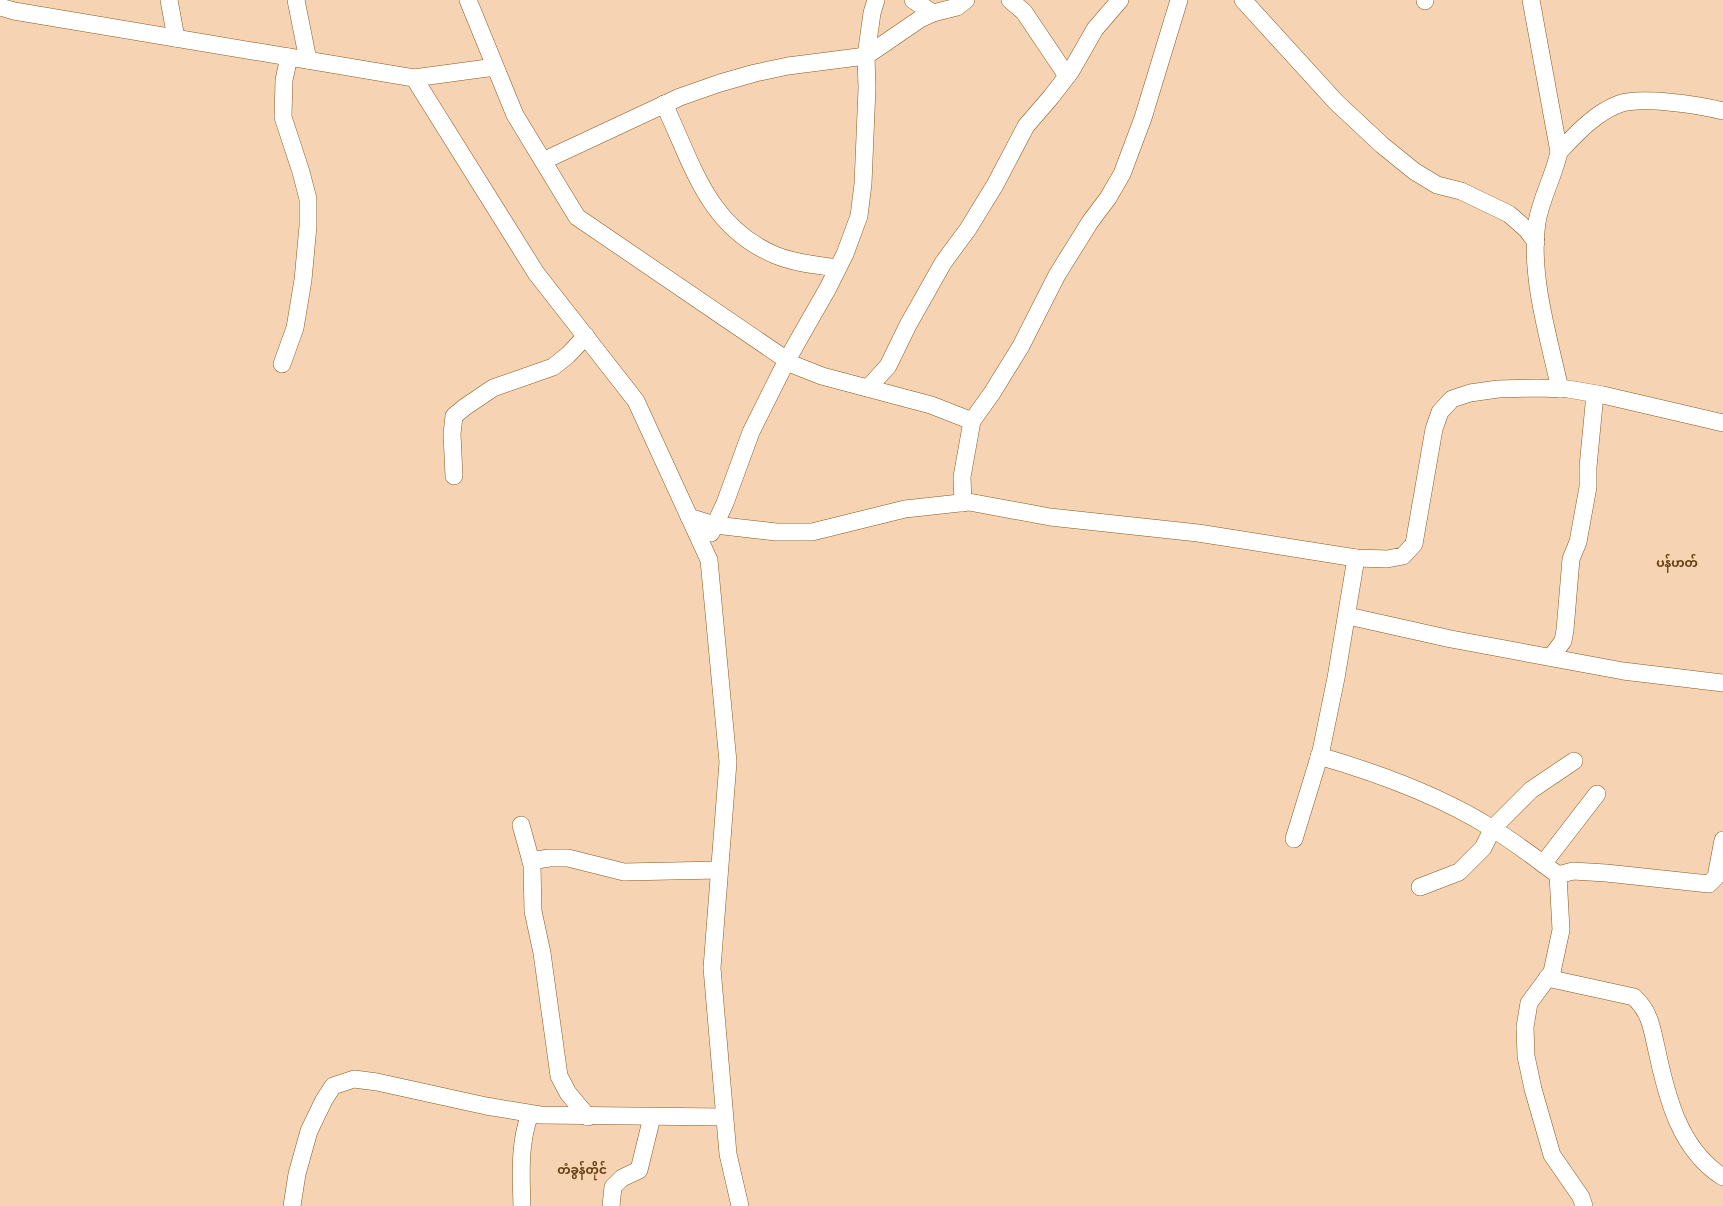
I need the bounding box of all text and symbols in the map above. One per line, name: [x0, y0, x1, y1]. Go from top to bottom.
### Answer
district label: ပန်ဟတ်: [1656, 553, 1698, 573]
district label: တံခွန်တိုင်: [557, 1160, 607, 1181]

